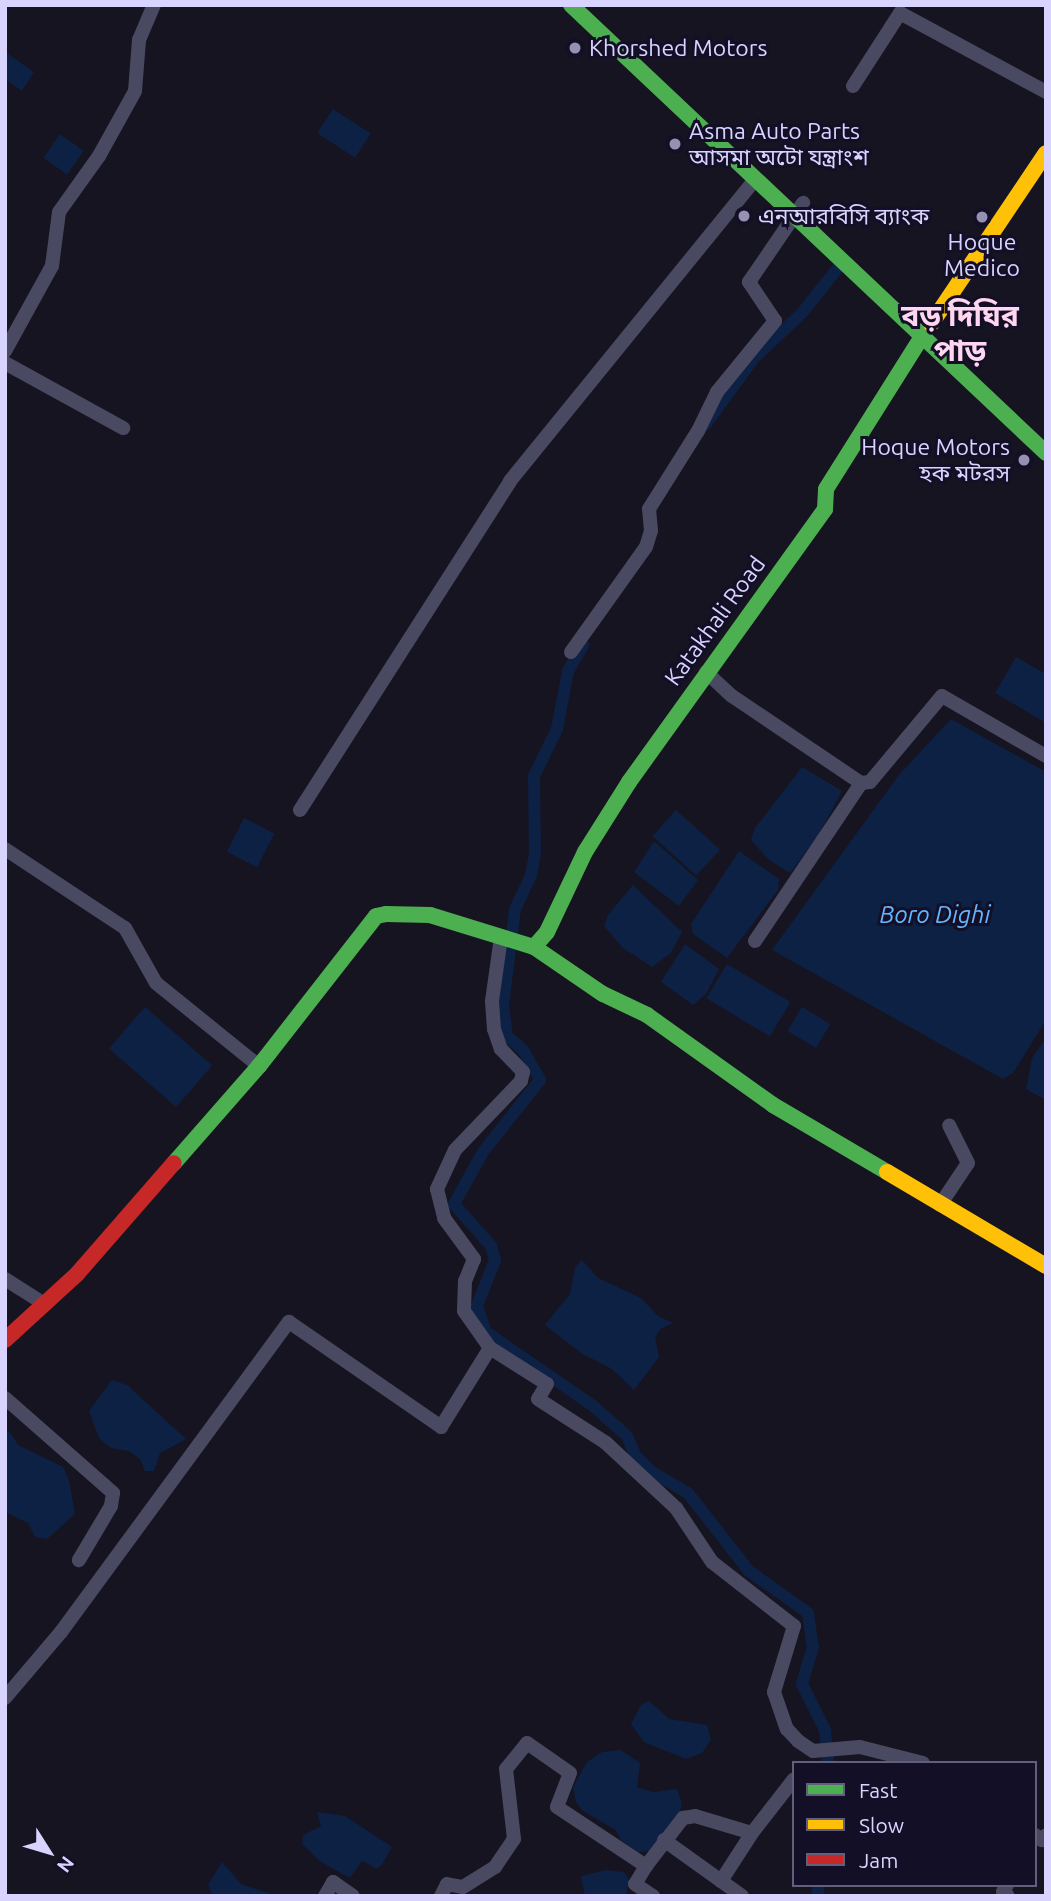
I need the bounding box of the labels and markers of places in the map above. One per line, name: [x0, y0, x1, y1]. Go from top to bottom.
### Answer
place label: Khorshed Motors: [589, 34, 767, 62]
marker: Khorshed Motors: [567, 40, 583, 56]
place label: Asma Auto Parts আসমা অটো যন্ত্রাংশ: [689, 117, 869, 171]
marker: Asma Auto Parts আসমা অটো যন্ত্রাংশ: [667, 136, 683, 152]
place label: এনআরবিসি ব্যাংক: [758, 202, 929, 230]
marker: এনআরবিসি ব্যাংক: [736, 208, 752, 224]
marker: Hoque Medico: [974, 209, 990, 225]
place label: Hoque Medico: [944, 228, 1020, 282]
place label: Hoque Motors হক মটরস: [861, 433, 1010, 487]
marker: Hoque Motors হক মটরস: [1016, 452, 1032, 468]

